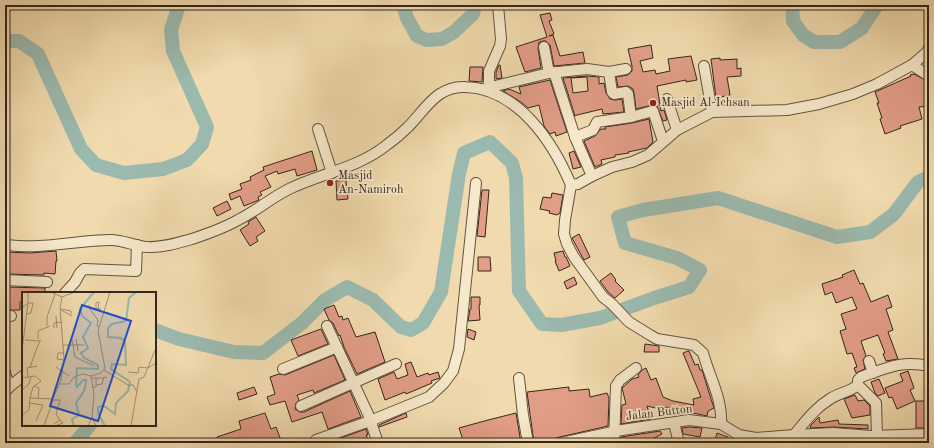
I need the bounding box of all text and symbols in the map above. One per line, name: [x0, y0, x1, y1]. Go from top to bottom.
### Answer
place label: Masjid Al-Ichsan: [661, 97, 750, 109]
marker: Masjid Al-Ichsan: [648, 98, 658, 108]
place label: Masjid An-Namiroh: [338, 170, 404, 196]
marker: Masjid An-Namiroh: [325, 178, 335, 188]
inset map: [22, 292, 156, 426]
street label: Jalan Button: [625, 403, 693, 423]

